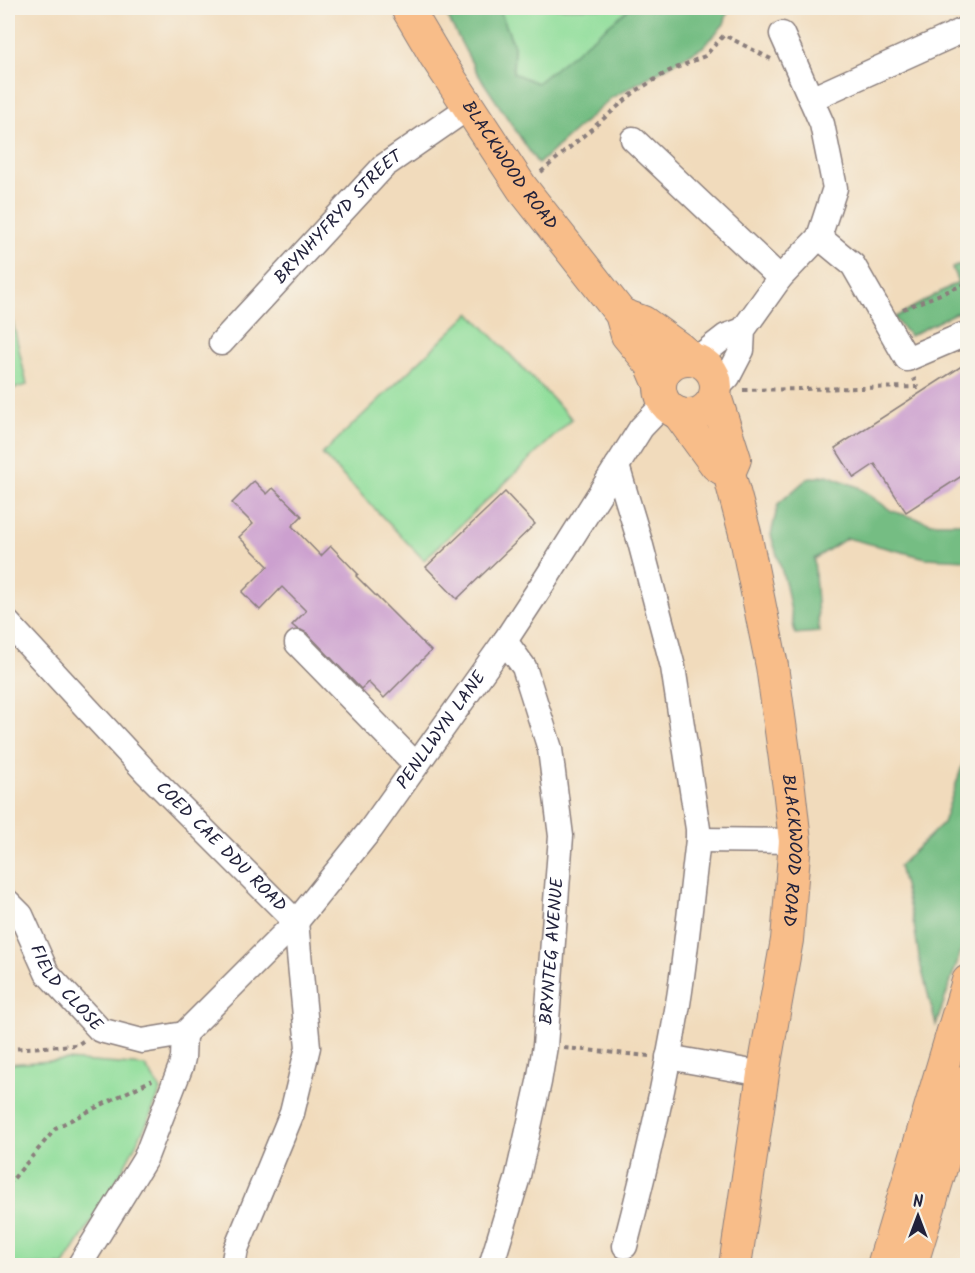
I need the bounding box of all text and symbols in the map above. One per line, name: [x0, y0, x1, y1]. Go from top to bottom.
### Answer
street label: BLACKWOOD ROAD: [454, 95, 565, 237]
street label: BRYNHYFRYD STREET: [267, 142, 410, 291]
street label: PENLLWYN LANE: [389, 665, 494, 796]
street label: BLACKWOOD ROAD: [773, 772, 809, 928]
street label: COED CAE DDU ROAD: [148, 774, 294, 920]
street label: BRYNTEG AVENUE: [532, 876, 572, 1026]
street label: FIELD CLOSE: [22, 940, 110, 1039]
north arrow: [888, 1186, 948, 1246]
text: N: [913, 1190, 923, 1215]

